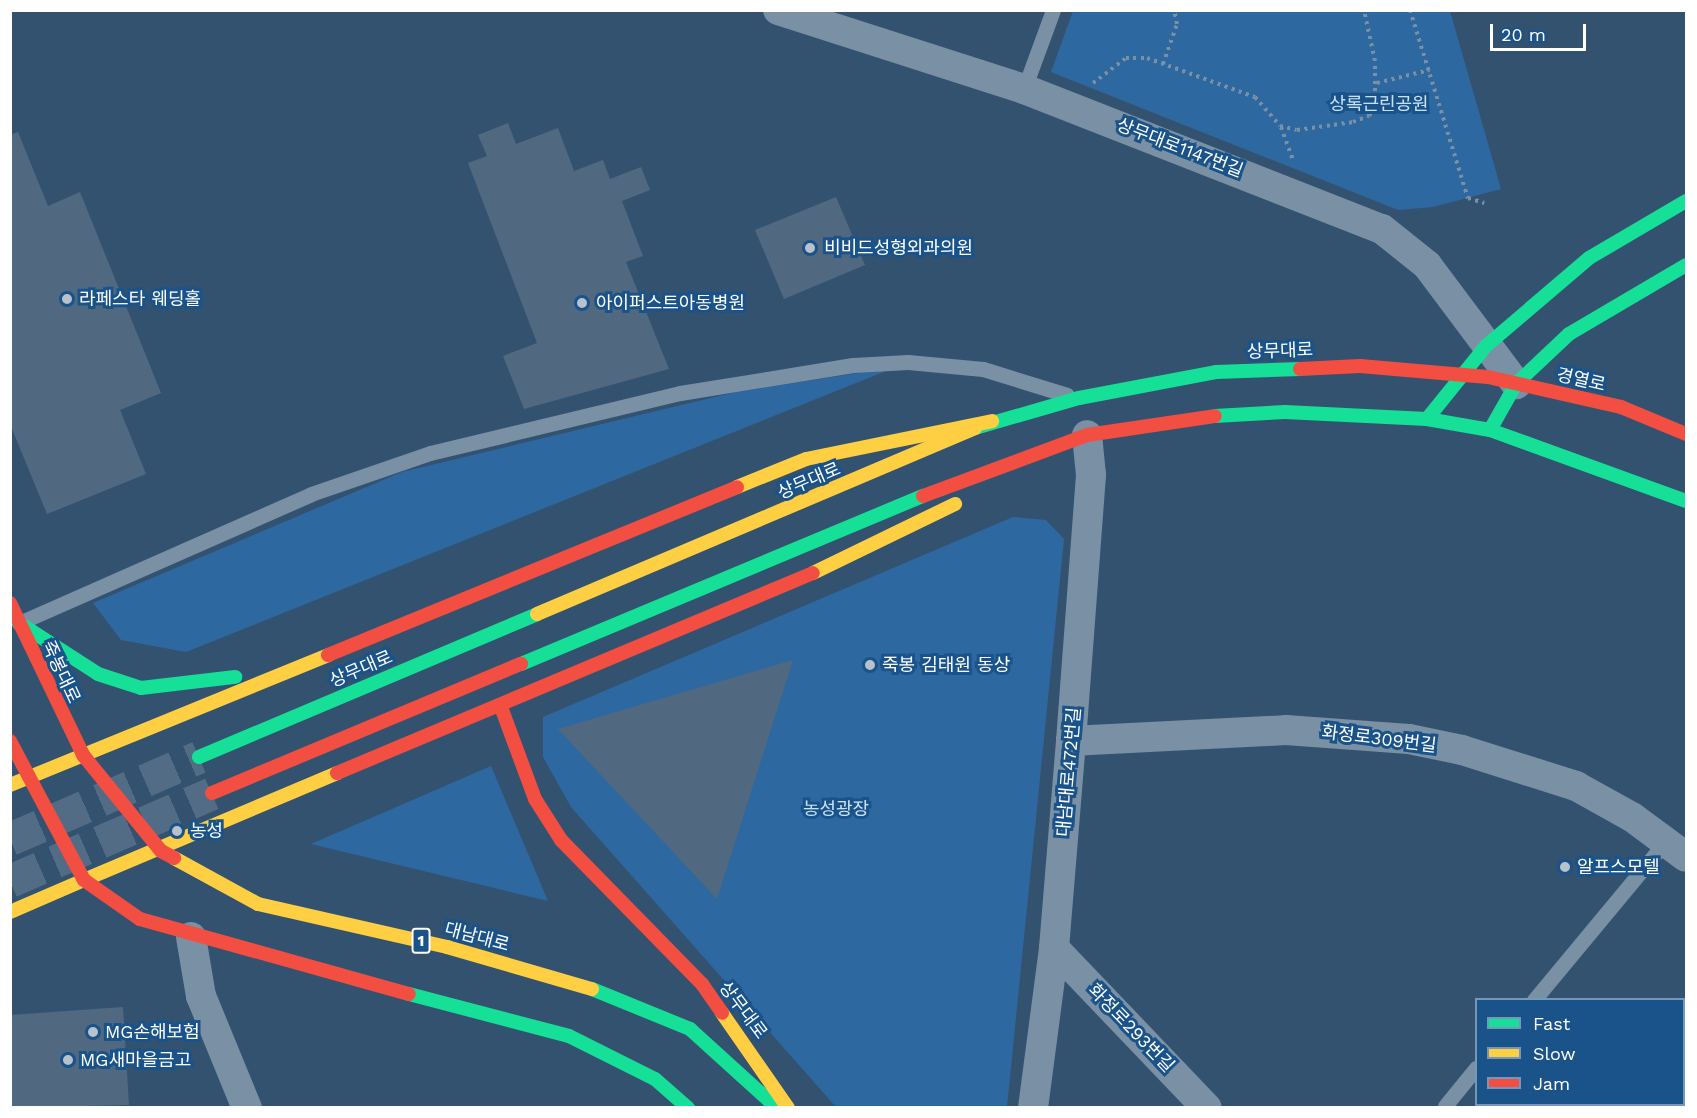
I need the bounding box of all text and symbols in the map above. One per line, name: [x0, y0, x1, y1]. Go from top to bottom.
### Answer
scale bar: [1493, 12, 1589, 50]
text: 20 m: [1501, 24, 1546, 45]
park label: 상록근린공원: [1329, 93, 1429, 115]
street label: 상무대로1147번길: [1114, 114, 1246, 182]
place label: 비비드성형외과의원: [824, 237, 973, 259]
marker: 비비드성형외과의원: [801, 239, 819, 257]
place label: 라페스타 웨딩홀: [79, 288, 201, 310]
marker: 라페스타 웨딩홀: [60, 292, 74, 306]
place label: 아이퍼스트아동병원: [596, 292, 745, 314]
marker: 아이퍼스트아동병원: [573, 294, 591, 312]
street label: 상무대로: [1247, 339, 1313, 363]
street label: 경열로: [1554, 364, 1608, 396]
street label: 상무대로: [774, 458, 844, 504]
street label: 죽봉대로: [37, 637, 85, 707]
street label: 상무대로: [326, 646, 396, 692]
place label: 죽봉 김태원 동상: [882, 654, 1010, 676]
marker: 죽봉 김태원 동상: [863, 658, 877, 672]
street label: 대남대로472번길: [1053, 706, 1085, 838]
street label: 화정로309번길: [1320, 721, 1438, 757]
park label: 농성광장: [803, 798, 869, 820]
place label: 농성: [190, 820, 223, 842]
marker: 농성: [168, 822, 186, 840]
place label: 알프스모텔: [1577, 856, 1660, 878]
marker: 알프스모텔: [1558, 860, 1572, 874]
street label: 대남대로: [442, 918, 512, 956]
road number: 1: [410, 928, 432, 954]
street label: 상무대로: [714, 977, 772, 1043]
street label: 화정로293번길: [1083, 979, 1179, 1077]
legend: [1475, 998, 1685, 1106]
text: Fast: [1533, 1013, 1570, 1034]
place label: MG손해보험: [105, 1021, 200, 1043]
marker: MG손해보험: [86, 1025, 100, 1039]
text: Slow: [1533, 1043, 1576, 1064]
place label: MG새마을금고: [80, 1049, 191, 1071]
marker: MG새마을금고: [61, 1053, 75, 1067]
text: Jam: [1533, 1073, 1570, 1094]

